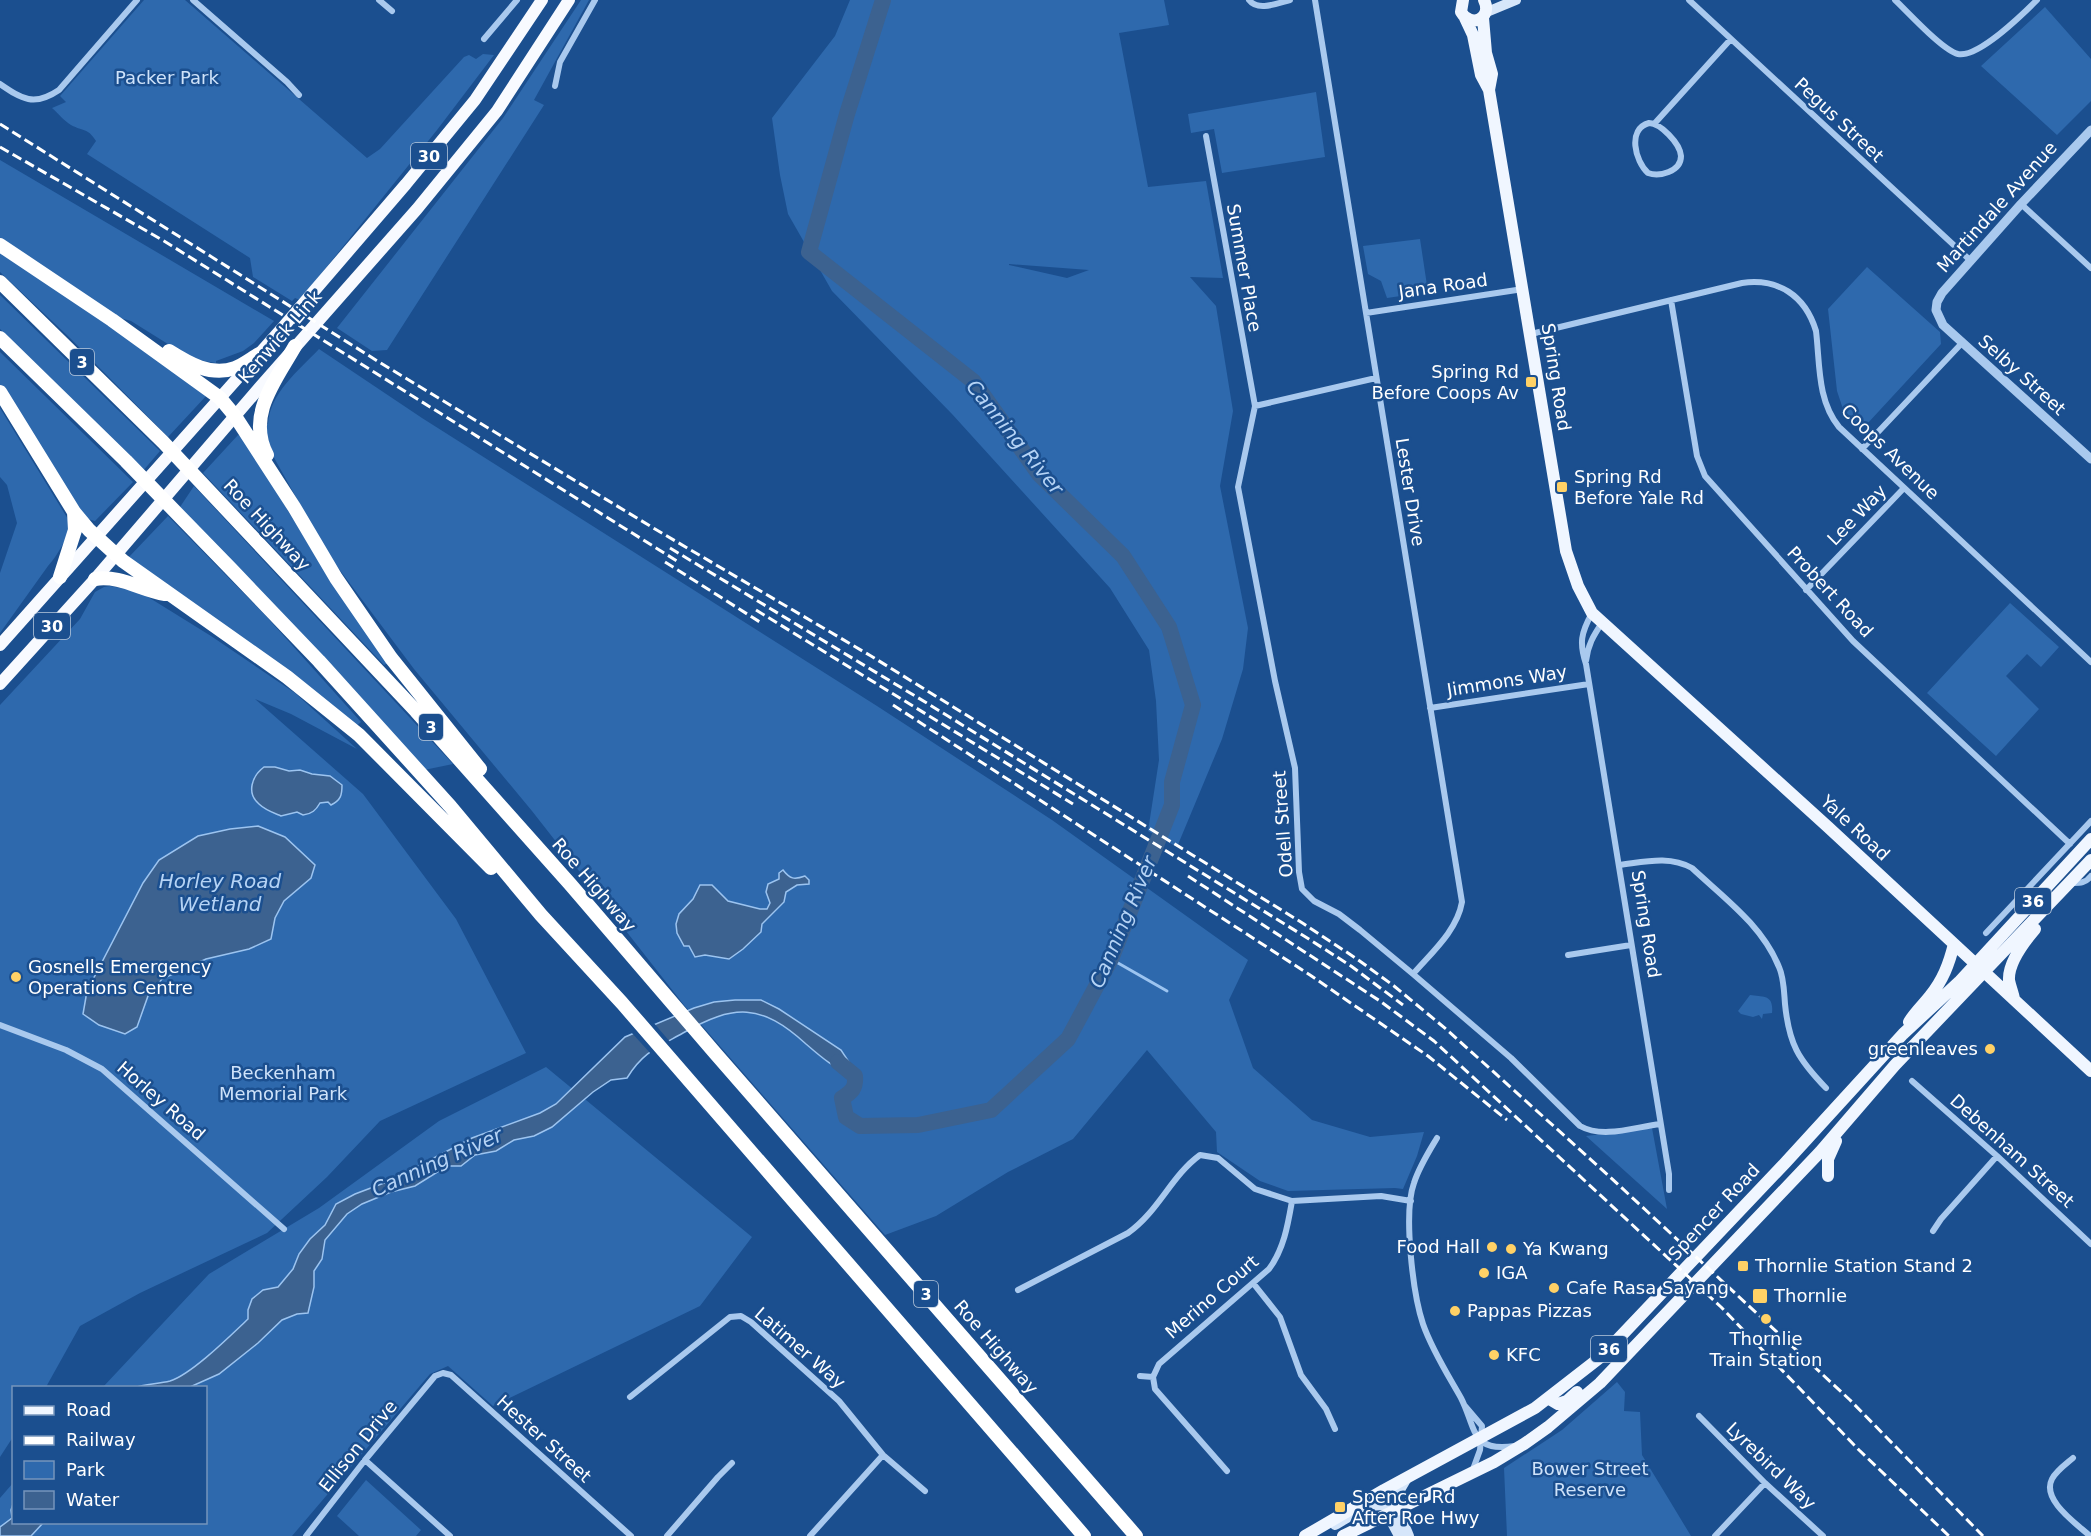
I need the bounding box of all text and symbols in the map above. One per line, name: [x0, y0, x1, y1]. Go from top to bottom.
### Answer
park label: Packer Park: [115, 67, 219, 88]
street label: Pegus Street: [1791, 73, 1888, 166]
street label: Martindale Avenue: [1932, 137, 2061, 276]
road number: 30: [411, 143, 447, 169]
street label: Summer Place: [1223, 202, 1266, 334]
street label: Jana Road: [1396, 269, 1489, 302]
street label: Kenwick Link: [234, 286, 326, 387]
street label: Spring Road: [1538, 321, 1575, 432]
street label: Selby Street: [1974, 330, 2070, 419]
road number: 3: [70, 349, 94, 375]
place label: Spring Rd Before Coops Av: [1371, 361, 1519, 403]
water label: Canning River: [961, 375, 1070, 501]
marker: Spring Rd Before Coops Av: [1524, 375, 1538, 389]
street label: Coops Avenue: [1837, 400, 1944, 504]
street label: Lester Drive: [1392, 436, 1429, 548]
place label: Spring Rd Before Yale Rd: [1574, 466, 1704, 508]
street label: Roe Highway: [220, 475, 315, 575]
marker: Spring Rd Before Yale Rd: [1555, 480, 1569, 494]
street label: Lee Way: [1823, 480, 1891, 549]
street label: Probert Road: [1783, 542, 1878, 641]
road number: 30: [34, 613, 70, 639]
street label: Jimmons Way: [1444, 661, 1569, 701]
road number: 3: [419, 714, 443, 740]
street label: Odell Street: [1268, 770, 1297, 878]
street label: Yale Road: [1816, 790, 1894, 865]
street label: Roe Highway: [548, 834, 641, 936]
water label: Canning River: [1084, 851, 1162, 991]
street label: Spring Road: [1628, 868, 1665, 979]
water label: Horley Road Wetland: [159, 869, 282, 916]
road number: 36: [2015, 888, 2051, 914]
place label: Gosnells Emergency Operations Centre: [28, 956, 212, 998]
marker: Gosnells Emergency Operations Centre: [9, 970, 23, 984]
place label: greenleaves: [1868, 1038, 1978, 1059]
marker: greenleaves: [1983, 1042, 1997, 1056]
street label: Horley Road: [113, 1057, 210, 1144]
park label: Beckenham Memorial Park: [219, 1062, 348, 1104]
street label: Debenham Street: [1946, 1090, 2079, 1212]
water label: Canning River: [368, 1122, 508, 1202]
street label: Spencer Road: [1663, 1159, 1764, 1264]
place label: Food Hall: [1397, 1236, 1480, 1257]
place label: Ya Kwang: [1522, 1238, 1609, 1259]
marker: Food Hall: [1485, 1240, 1499, 1254]
marker: Ya Kwang: [1504, 1242, 1518, 1256]
street label: Merino Court: [1161, 1250, 1263, 1343]
place label: Thornlie Station Stand 2: [1754, 1255, 1973, 1276]
marker: Thornlie Station Stand 2: [1736, 1259, 1750, 1273]
place label: IGA: [1496, 1262, 1528, 1283]
marker: IGA: [1477, 1266, 1491, 1280]
place label: Cafe Rasa Sayang: [1566, 1277, 1729, 1298]
road number: 3: [914, 1281, 938, 1307]
marker: Cafe Rasa Sayang: [1547, 1281, 1561, 1295]
place label: Thornlie: [1773, 1285, 1847, 1306]
marker: Thornlie: [1751, 1287, 1769, 1305]
street label: Roe Highway: [950, 1296, 1043, 1398]
place label: Pappas Pizzas: [1467, 1300, 1592, 1321]
street label: Latimer Way: [751, 1303, 850, 1393]
marker: Pappas Pizzas: [1448, 1304, 1462, 1318]
marker: Thornlie Train Station: [1759, 1312, 1773, 1326]
place label: Thornlie Train Station: [1709, 1328, 1822, 1370]
road number: 36: [1591, 1336, 1627, 1362]
place label: KFC: [1506, 1344, 1541, 1365]
marker: KFC: [1487, 1348, 1501, 1362]
legend: [12, 1386, 207, 1524]
street label: Hester Street: [493, 1391, 596, 1487]
street label: Ellison Drive: [314, 1396, 401, 1496]
text: Road: [66, 1399, 111, 1420]
street label: Lyrebird Way: [1722, 1418, 1821, 1514]
text: Railway: [66, 1429, 136, 1450]
park label: Bower Street Reserve: [1532, 1458, 1648, 1500]
text: Park: [66, 1459, 105, 1480]
place label: Spencer Rd After Roe Hwy: [1352, 1486, 1480, 1528]
text: Water: [66, 1489, 120, 1510]
marker: Spencer Rd After Roe Hwy: [1333, 1500, 1347, 1514]

